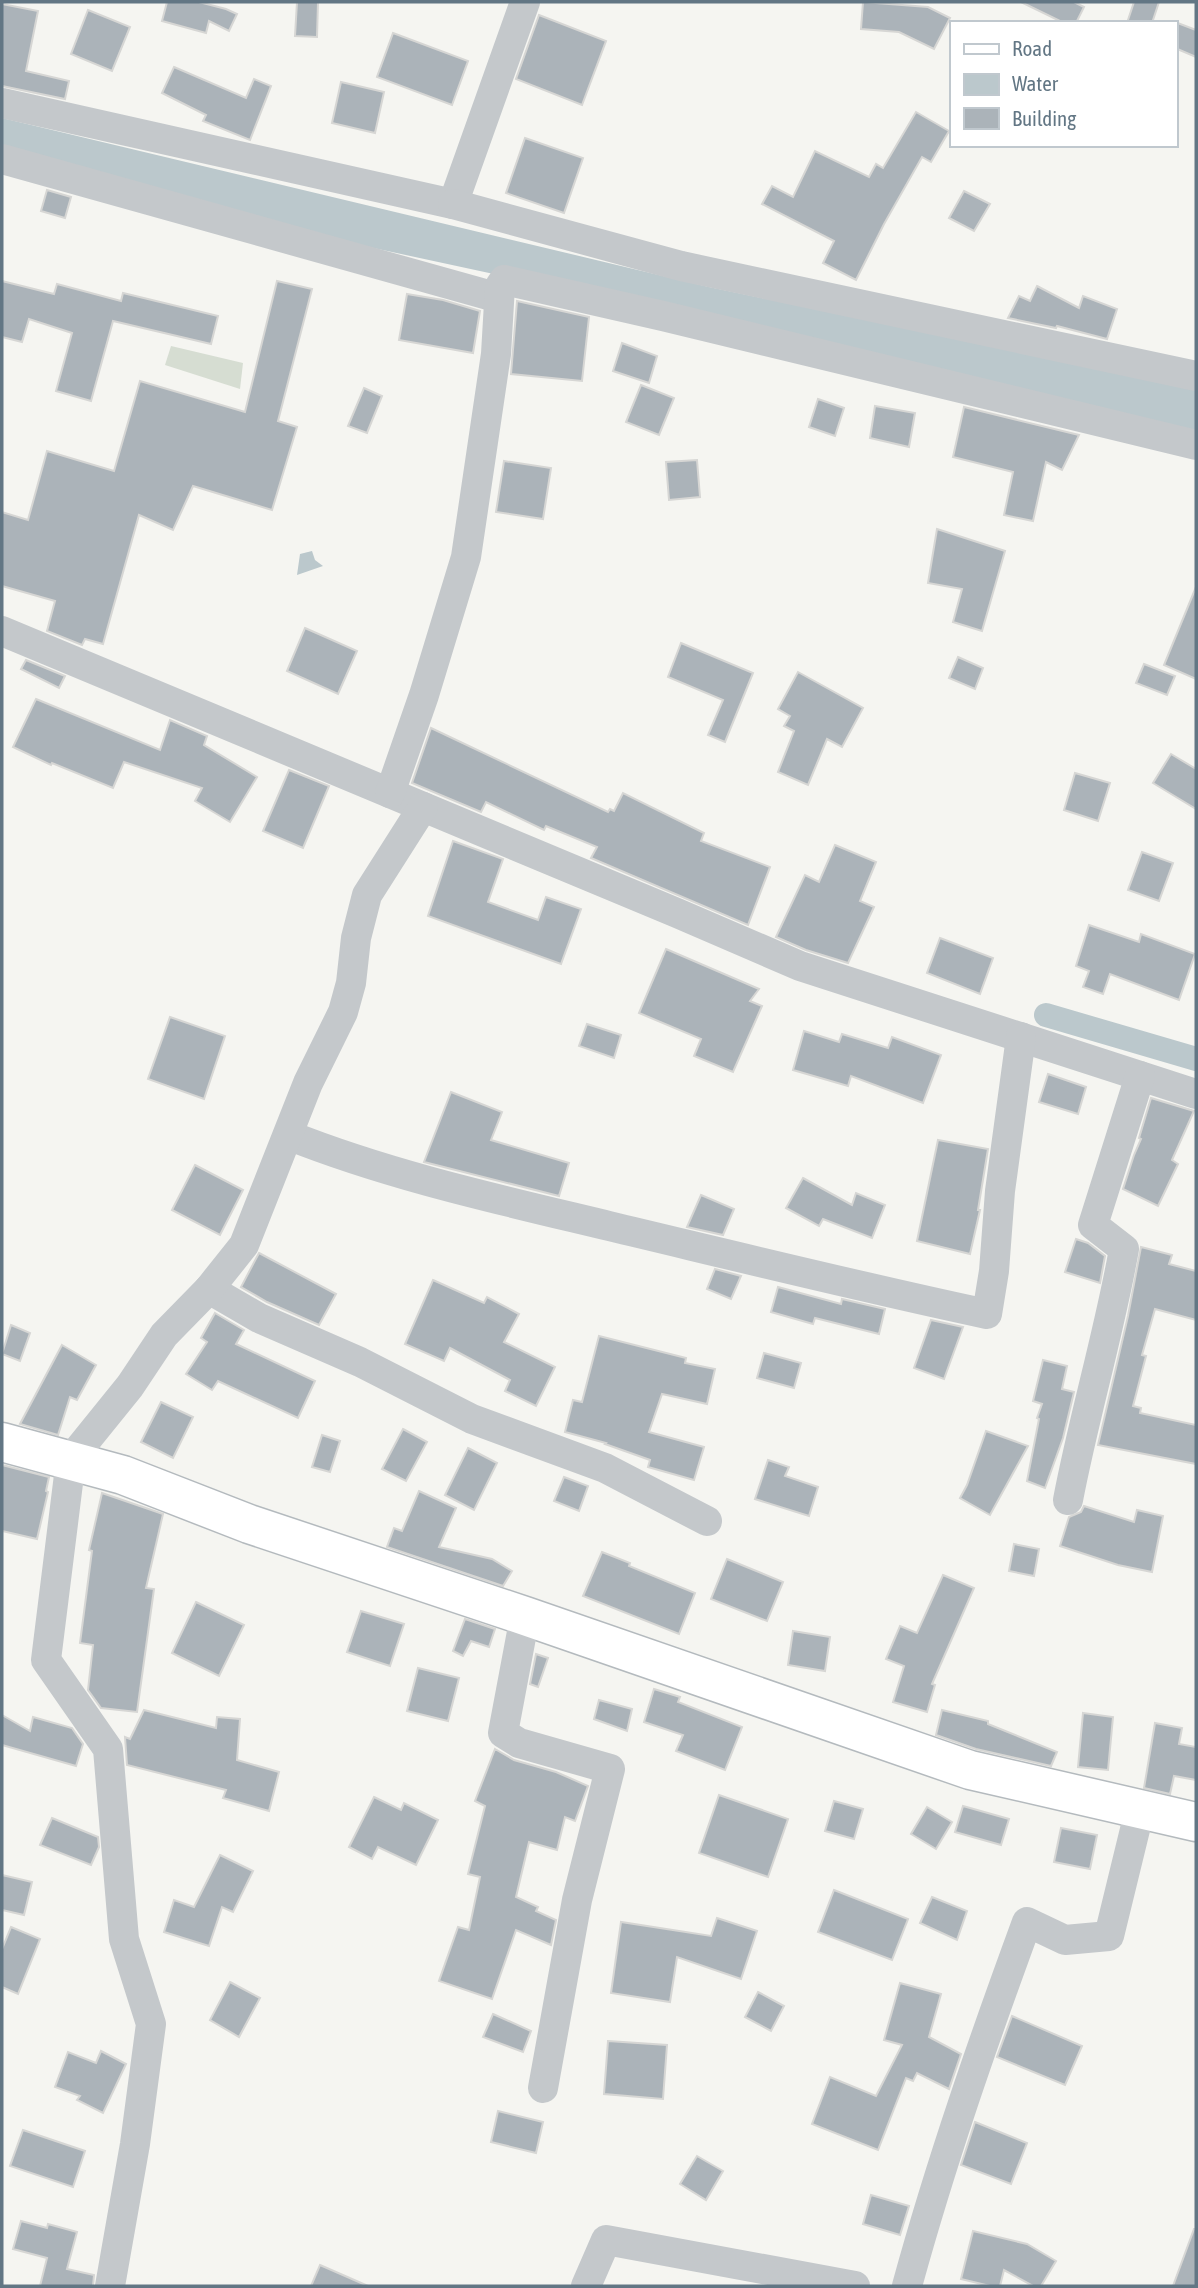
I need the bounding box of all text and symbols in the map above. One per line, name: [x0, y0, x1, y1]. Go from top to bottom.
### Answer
legend: [950, 21, 1177, 147]
text: Road: [1012, 36, 1052, 60]
text: Water: [1012, 71, 1059, 95]
text: Building: [1012, 106, 1076, 130]

